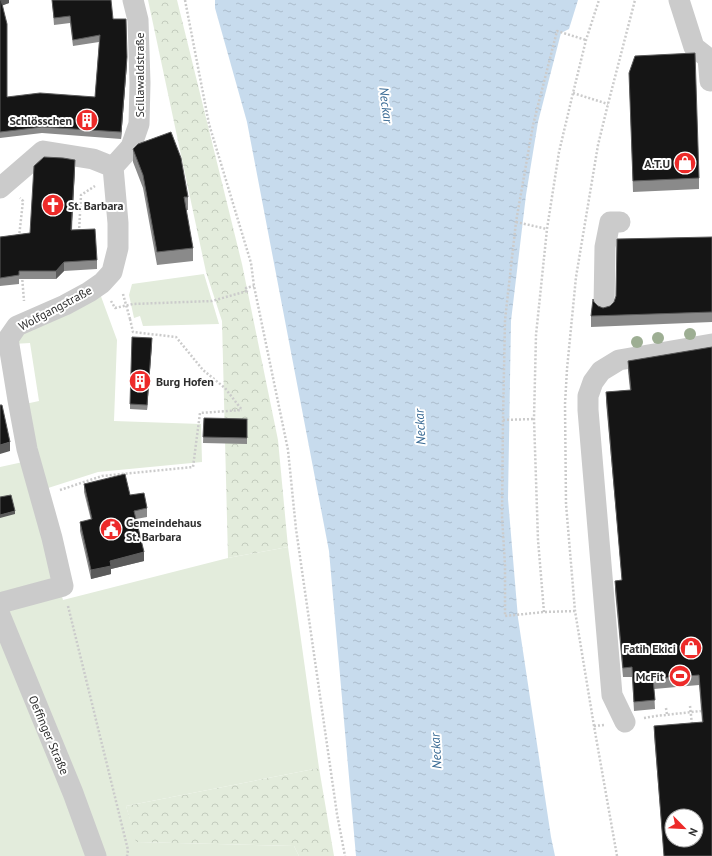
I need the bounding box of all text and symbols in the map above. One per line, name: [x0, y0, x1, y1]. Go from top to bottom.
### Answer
street label: Scillawaldstraße: [132, 32, 147, 118]
water label: Neckar: [375, 86, 397, 125]
building icon: Schlösschen: [74, 107, 100, 133]
place label: Schlösschen: [9, 113, 72, 128]
shop icon: A.T.U: [672, 150, 698, 176]
place label: A.T.U: [644, 156, 670, 171]
church icon: St. Barbara: [40, 192, 66, 218]
place label: St. Barbara: [68, 198, 124, 213]
street label: Wolfgangstraße: [16, 282, 94, 334]
building icon: Burg Hofen: [127, 368, 153, 394]
place label: Burg Hofen: [156, 374, 214, 389]
water label: Neckar: [411, 408, 429, 445]
place label: Gemeindehaus St. Barbara: [126, 515, 202, 544]
public building icon: Gemeindehaus St. Barbara: [98, 516, 124, 542]
shop icon: Fatih Ekici: [678, 635, 704, 661]
place label: Fatih Ekici: [623, 641, 676, 656]
sports icon: McFit: [667, 663, 693, 689]
place label: McFit: [636, 669, 665, 684]
street label: Oeffinger Straße: [26, 693, 72, 777]
water label: Neckar: [427, 732, 445, 769]
north arrow: [664, 808, 704, 848]
text: N: [685, 826, 701, 838]

